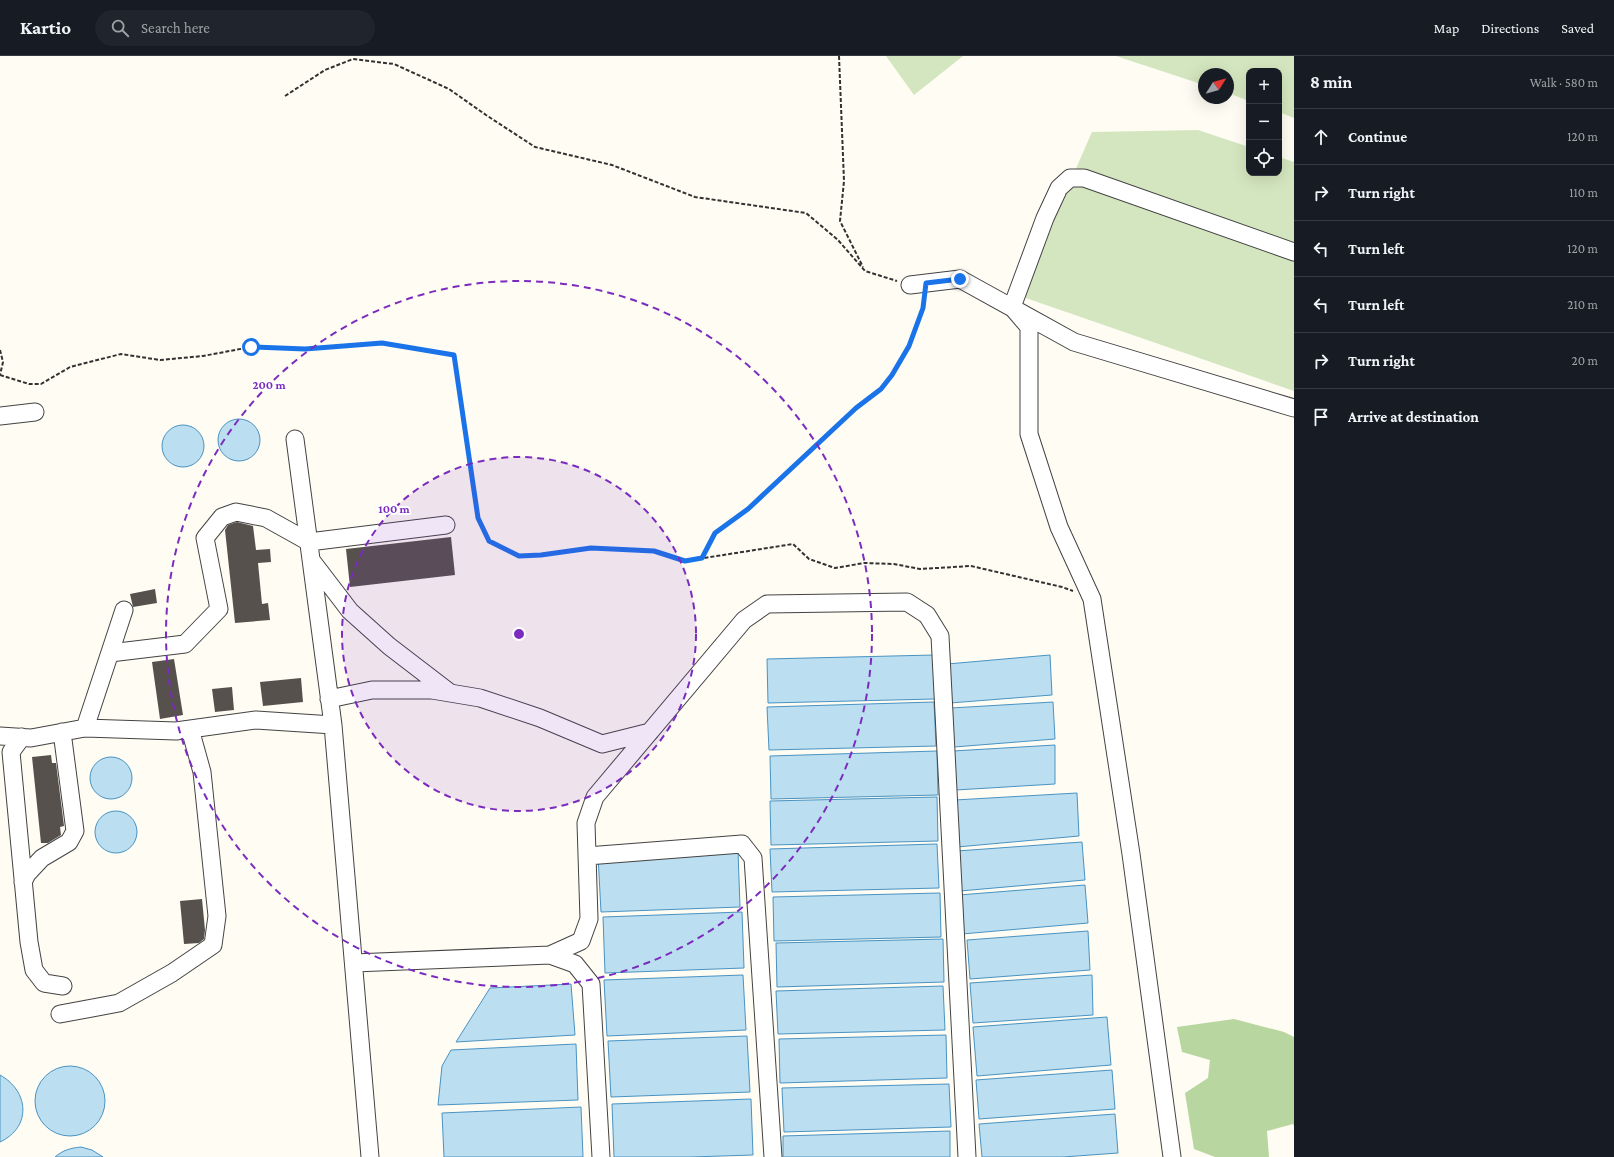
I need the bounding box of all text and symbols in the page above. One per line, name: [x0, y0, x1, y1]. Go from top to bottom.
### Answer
search box: [95, 10, 375, 46]
text: Kartio: [20, 17, 71, 38]
icon: search: [109, 17, 131, 39]
text: Search here: [141, 20, 210, 36]
text: Map: [1434, 20, 1459, 36]
text: Directions: [1481, 20, 1539, 36]
text: Saved: [1561, 20, 1594, 36]
north arrow: [1198, 68, 1234, 104]
map controls: [1246, 68, 1282, 176]
button: +: [1246, 68, 1282, 104]
text: 8 min: [1310, 73, 1352, 92]
text: Walk · 580 m: [1530, 75, 1598, 90]
button: −: [1246, 104, 1282, 140]
icon: ahead: [1310, 126, 1332, 148]
text: Continue: [1348, 129, 1407, 145]
text: 120 m: [1567, 129, 1598, 144]
button: locate: [1246, 140, 1282, 176]
icon: right: [1310, 182, 1332, 204]
text: Turn right: [1348, 185, 1415, 201]
text: 110 m: [1569, 185, 1598, 200]
icon: left: [1310, 238, 1332, 260]
text: Turn left: [1348, 241, 1404, 257]
text: 120 m: [1567, 241, 1598, 256]
route end: [951, 270, 969, 288]
icon: left: [1310, 294, 1332, 316]
text: Turn left: [1348, 297, 1404, 313]
text: 210 m: [1567, 297, 1598, 312]
route start: [242, 338, 260, 356]
icon: right: [1310, 350, 1332, 372]
text: Turn right: [1348, 353, 1415, 369]
text: 20 m: [1572, 353, 1598, 368]
text: 200 m: [252, 378, 286, 392]
icon: arrive: [1310, 406, 1332, 428]
text: Arrive at destination: [1348, 409, 1479, 425]
text: 100 m: [378, 502, 411, 516]
centre of rings: [512, 627, 526, 641]

